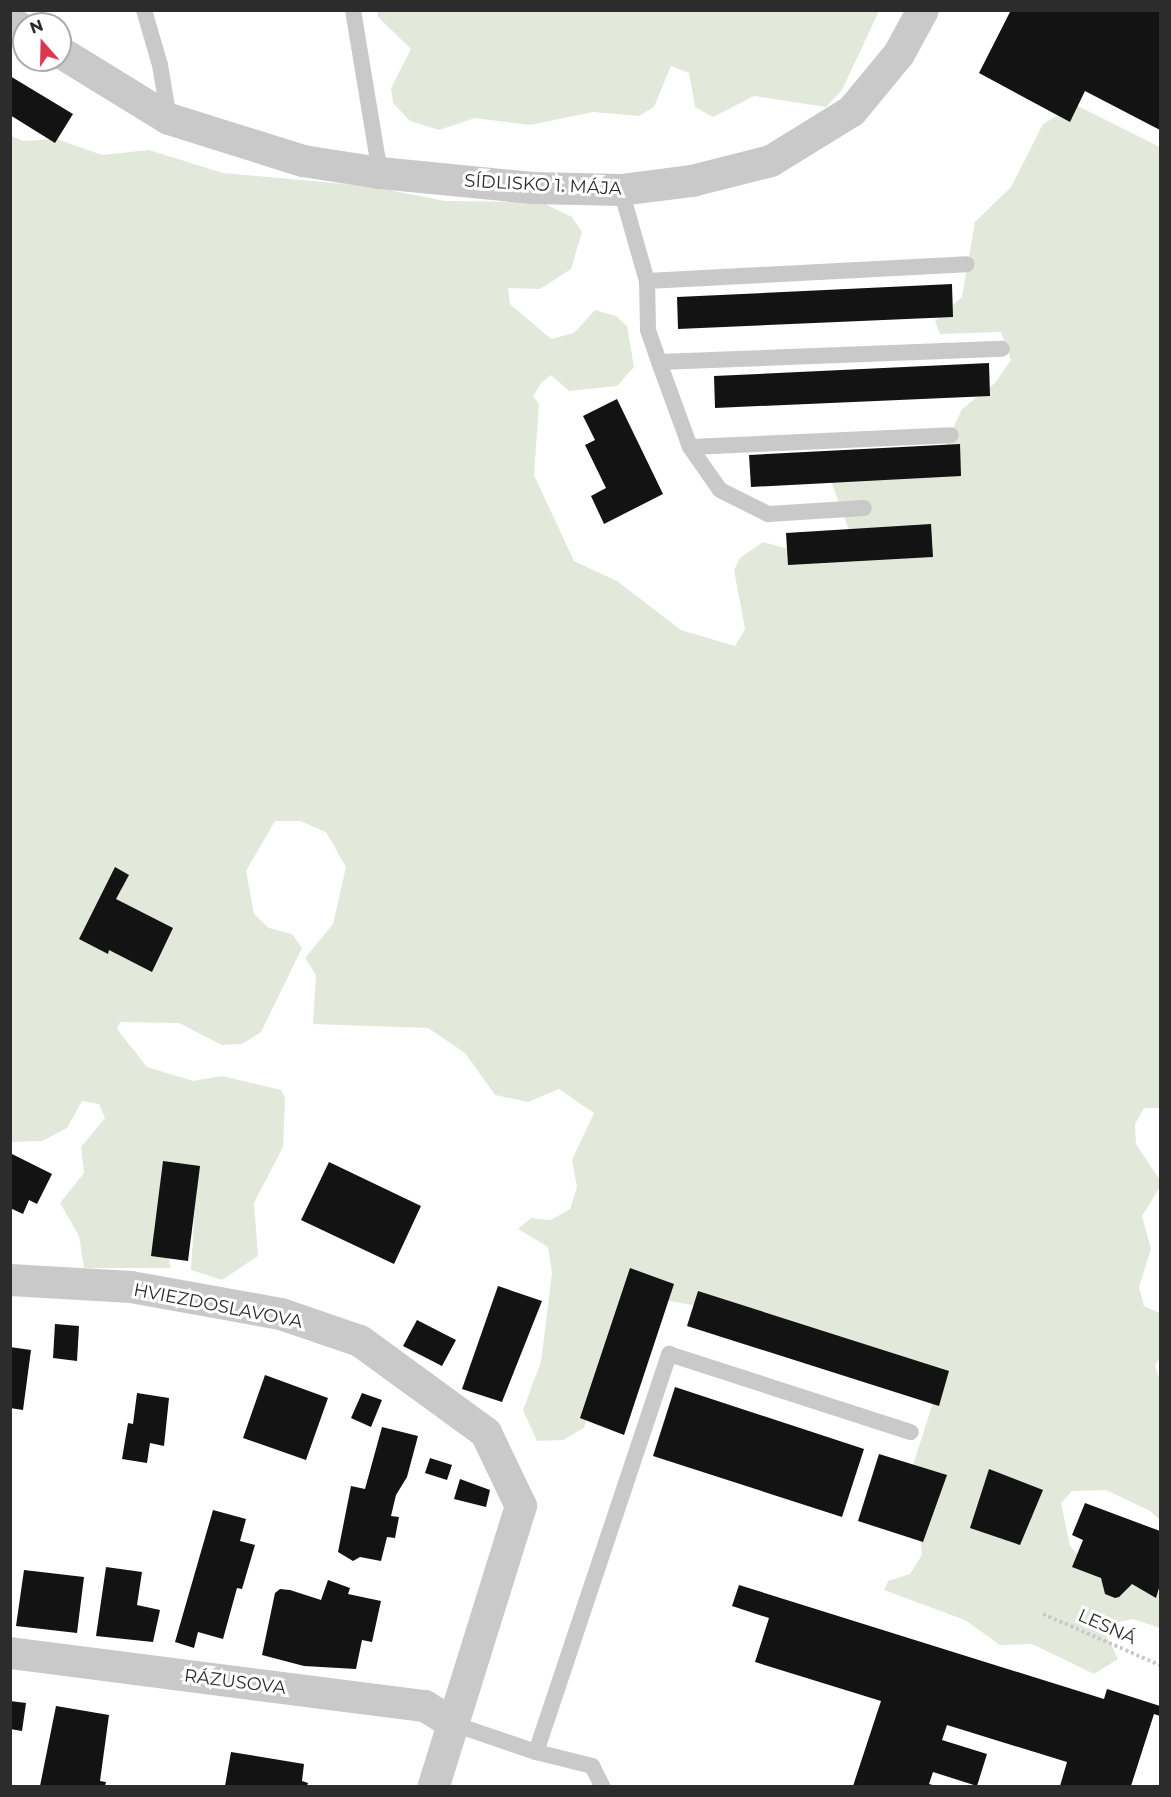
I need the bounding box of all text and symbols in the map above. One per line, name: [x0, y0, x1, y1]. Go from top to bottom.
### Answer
north arrow: [12, 12, 72, 72]
text: N: [27, 15, 46, 38]
street label: SÍDLISKO 1. MÁJA: [464, 170, 622, 200]
street label: HVIEZDOSLAVOVA: [132, 1279, 304, 1333]
street label: LESNÁ: [1075, 1605, 1139, 1649]
street label: RÁZUSOVA: [183, 1665, 287, 1699]

